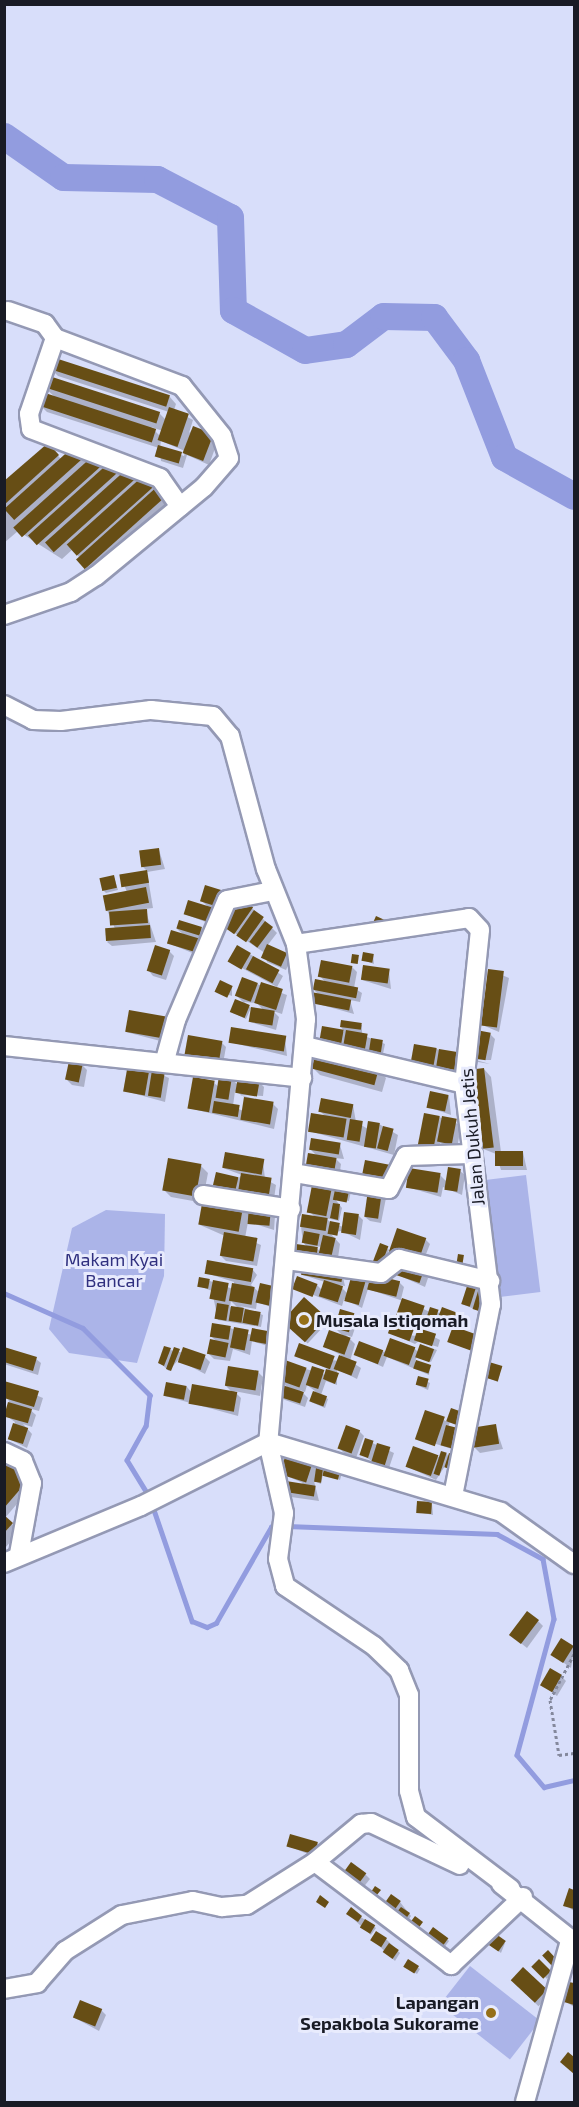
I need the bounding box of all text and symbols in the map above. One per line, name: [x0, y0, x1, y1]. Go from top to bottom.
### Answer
street label: Jalan Dukuh Jetis: [455, 1067, 489, 1207]
park label: Makam Kyai Bancar: [65, 1249, 163, 1292]
place label: Musala Istiqomah: [316, 1309, 468, 1331]
marker: Musala Istiqomah: [297, 1313, 311, 1327]
place label: Lapangan Sepakbola Sukorame: [300, 1992, 479, 2034]
marker: Lapangan Sepakbola Sukorame: [484, 2006, 498, 2020]

